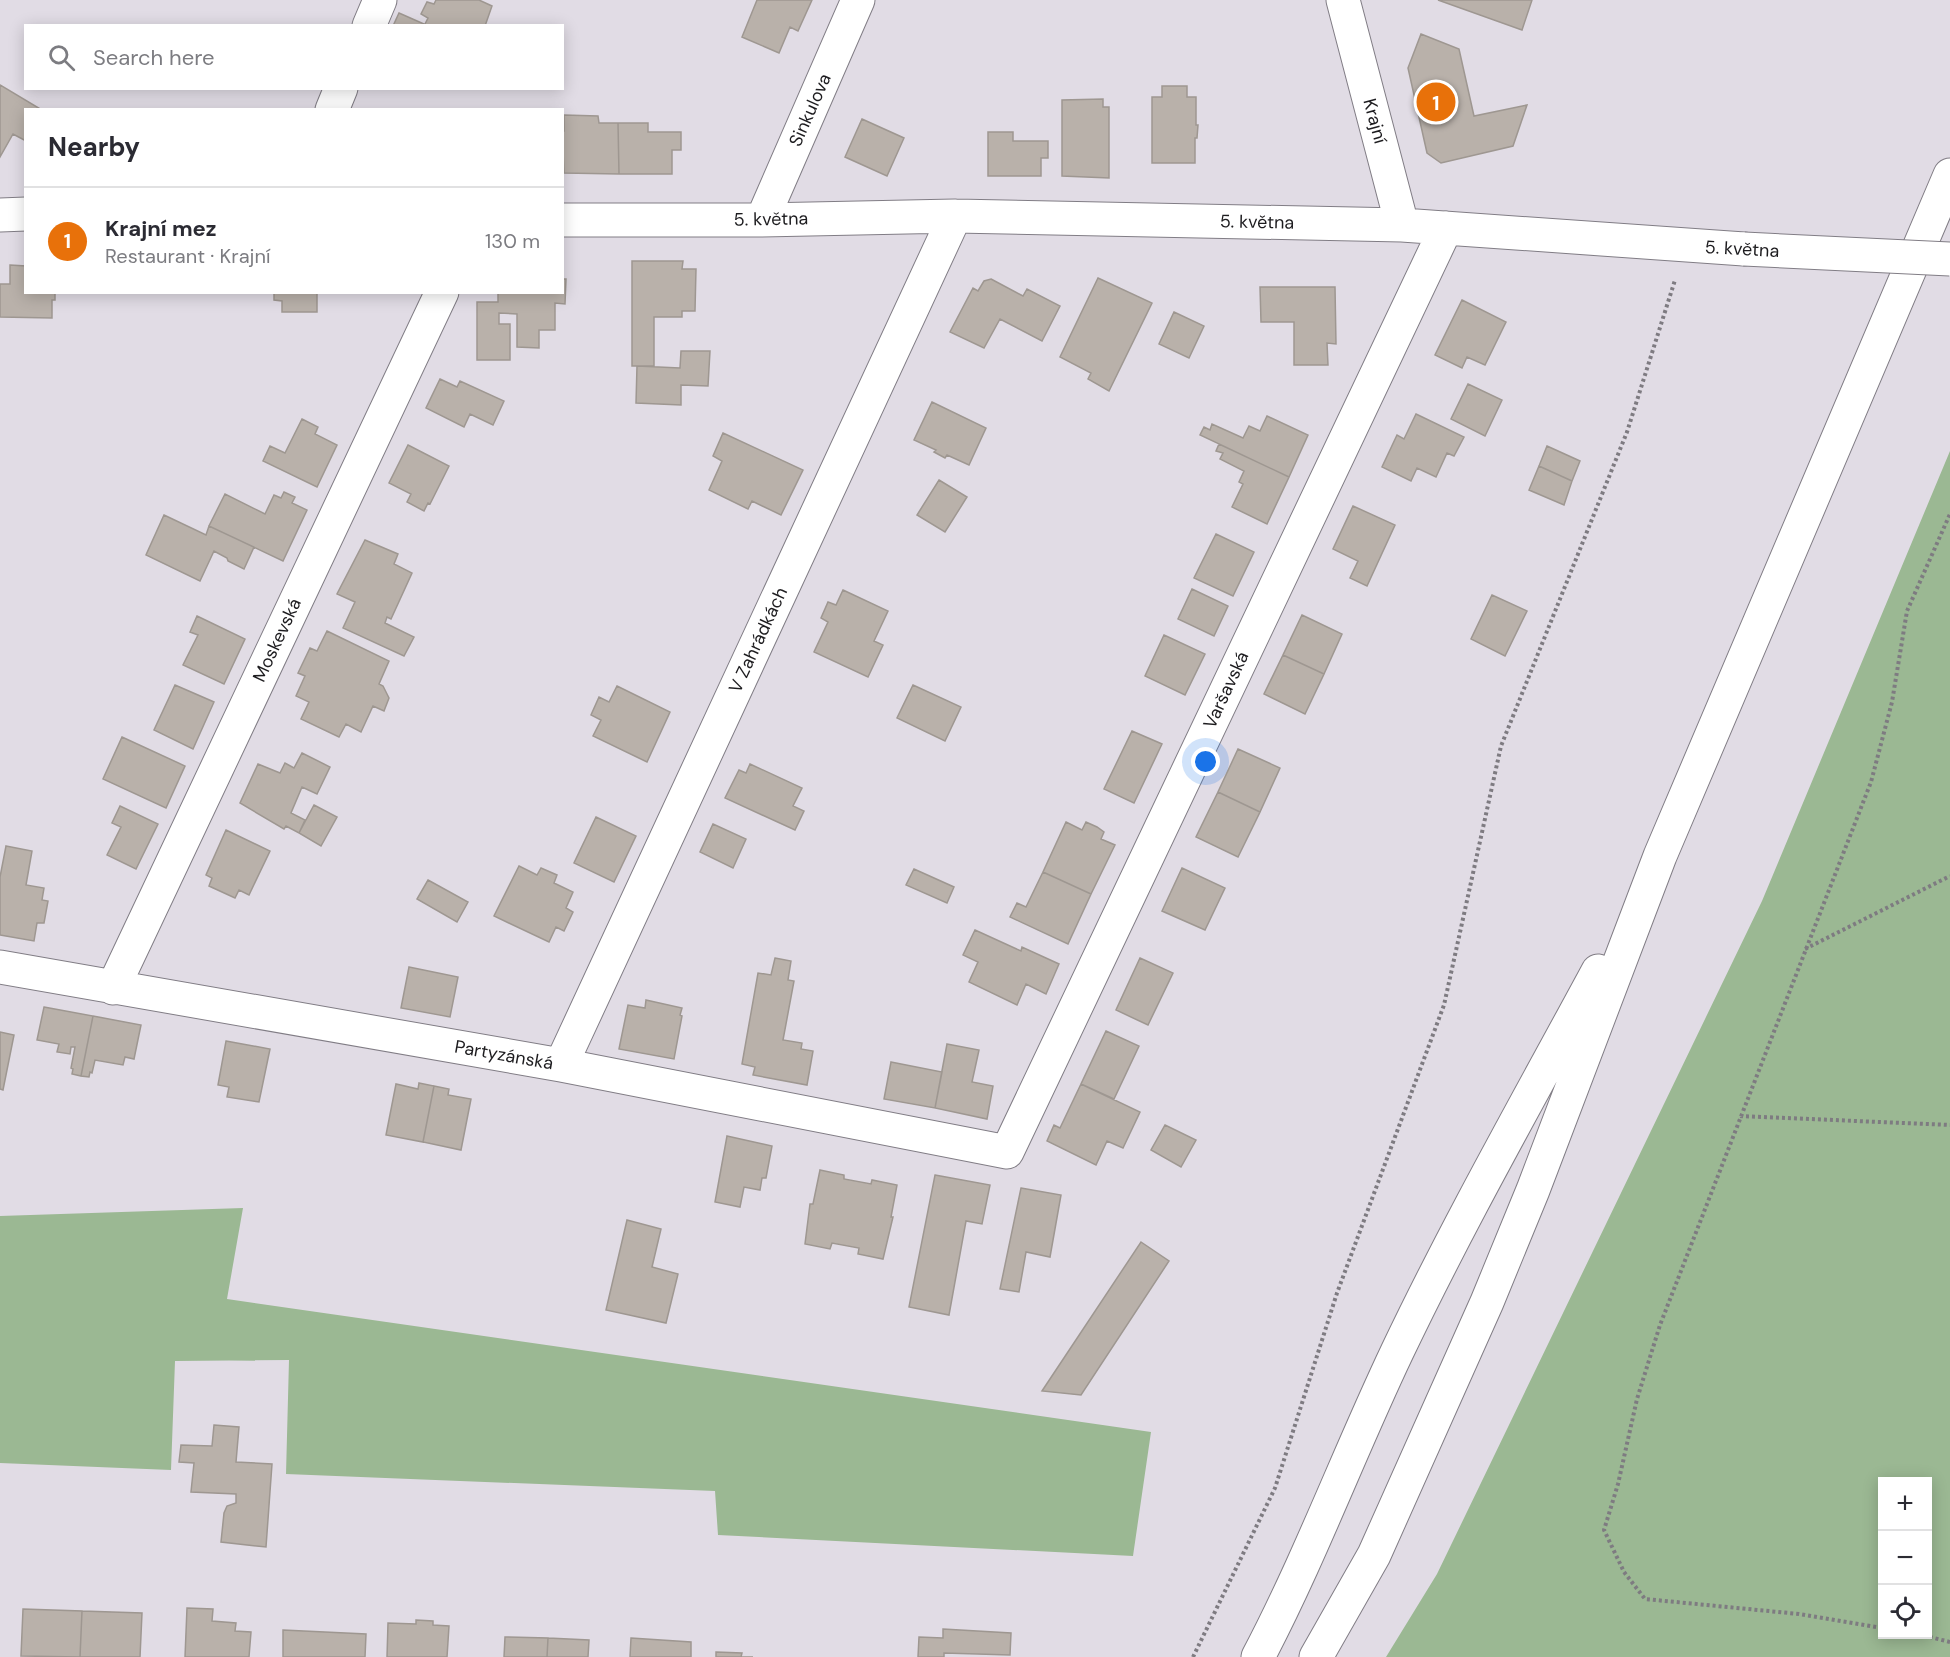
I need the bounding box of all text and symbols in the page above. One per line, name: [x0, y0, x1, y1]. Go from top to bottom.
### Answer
search box: [24, 24, 564, 90]
icon: search: [45, 41, 78, 74]
text: Search here: [93, 43, 214, 72]
street label: Sinkulova: [783, 70, 837, 150]
pin: 1: [1416, 80, 1456, 124]
street label: Krajní: [1357, 96, 1393, 146]
text: Nearby: [48, 130, 140, 164]
street label: 5. května: [734, 206, 808, 232]
street label: 5. května: [1220, 209, 1294, 235]
text: Krajní mez: [105, 214, 217, 243]
text: 1: [64, 228, 71, 254]
text: 130 m: [485, 228, 540, 254]
street label: 5. května: [1704, 235, 1780, 263]
text: Restaurant · Krajní: [105, 243, 270, 269]
street label: V Zahrádkách: [723, 583, 793, 697]
street label: Moskevská: [247, 594, 307, 686]
street label: Varšavská: [1198, 647, 1254, 733]
your location: [1191, 747, 1220, 776]
street label: Partyzánská: [453, 1035, 555, 1075]
map controls: [1878, 1477, 1932, 1639]
button: +: [1878, 1477, 1932, 1531]
button: −: [1878, 1531, 1932, 1585]
button: locate: [1878, 1585, 1932, 1639]

